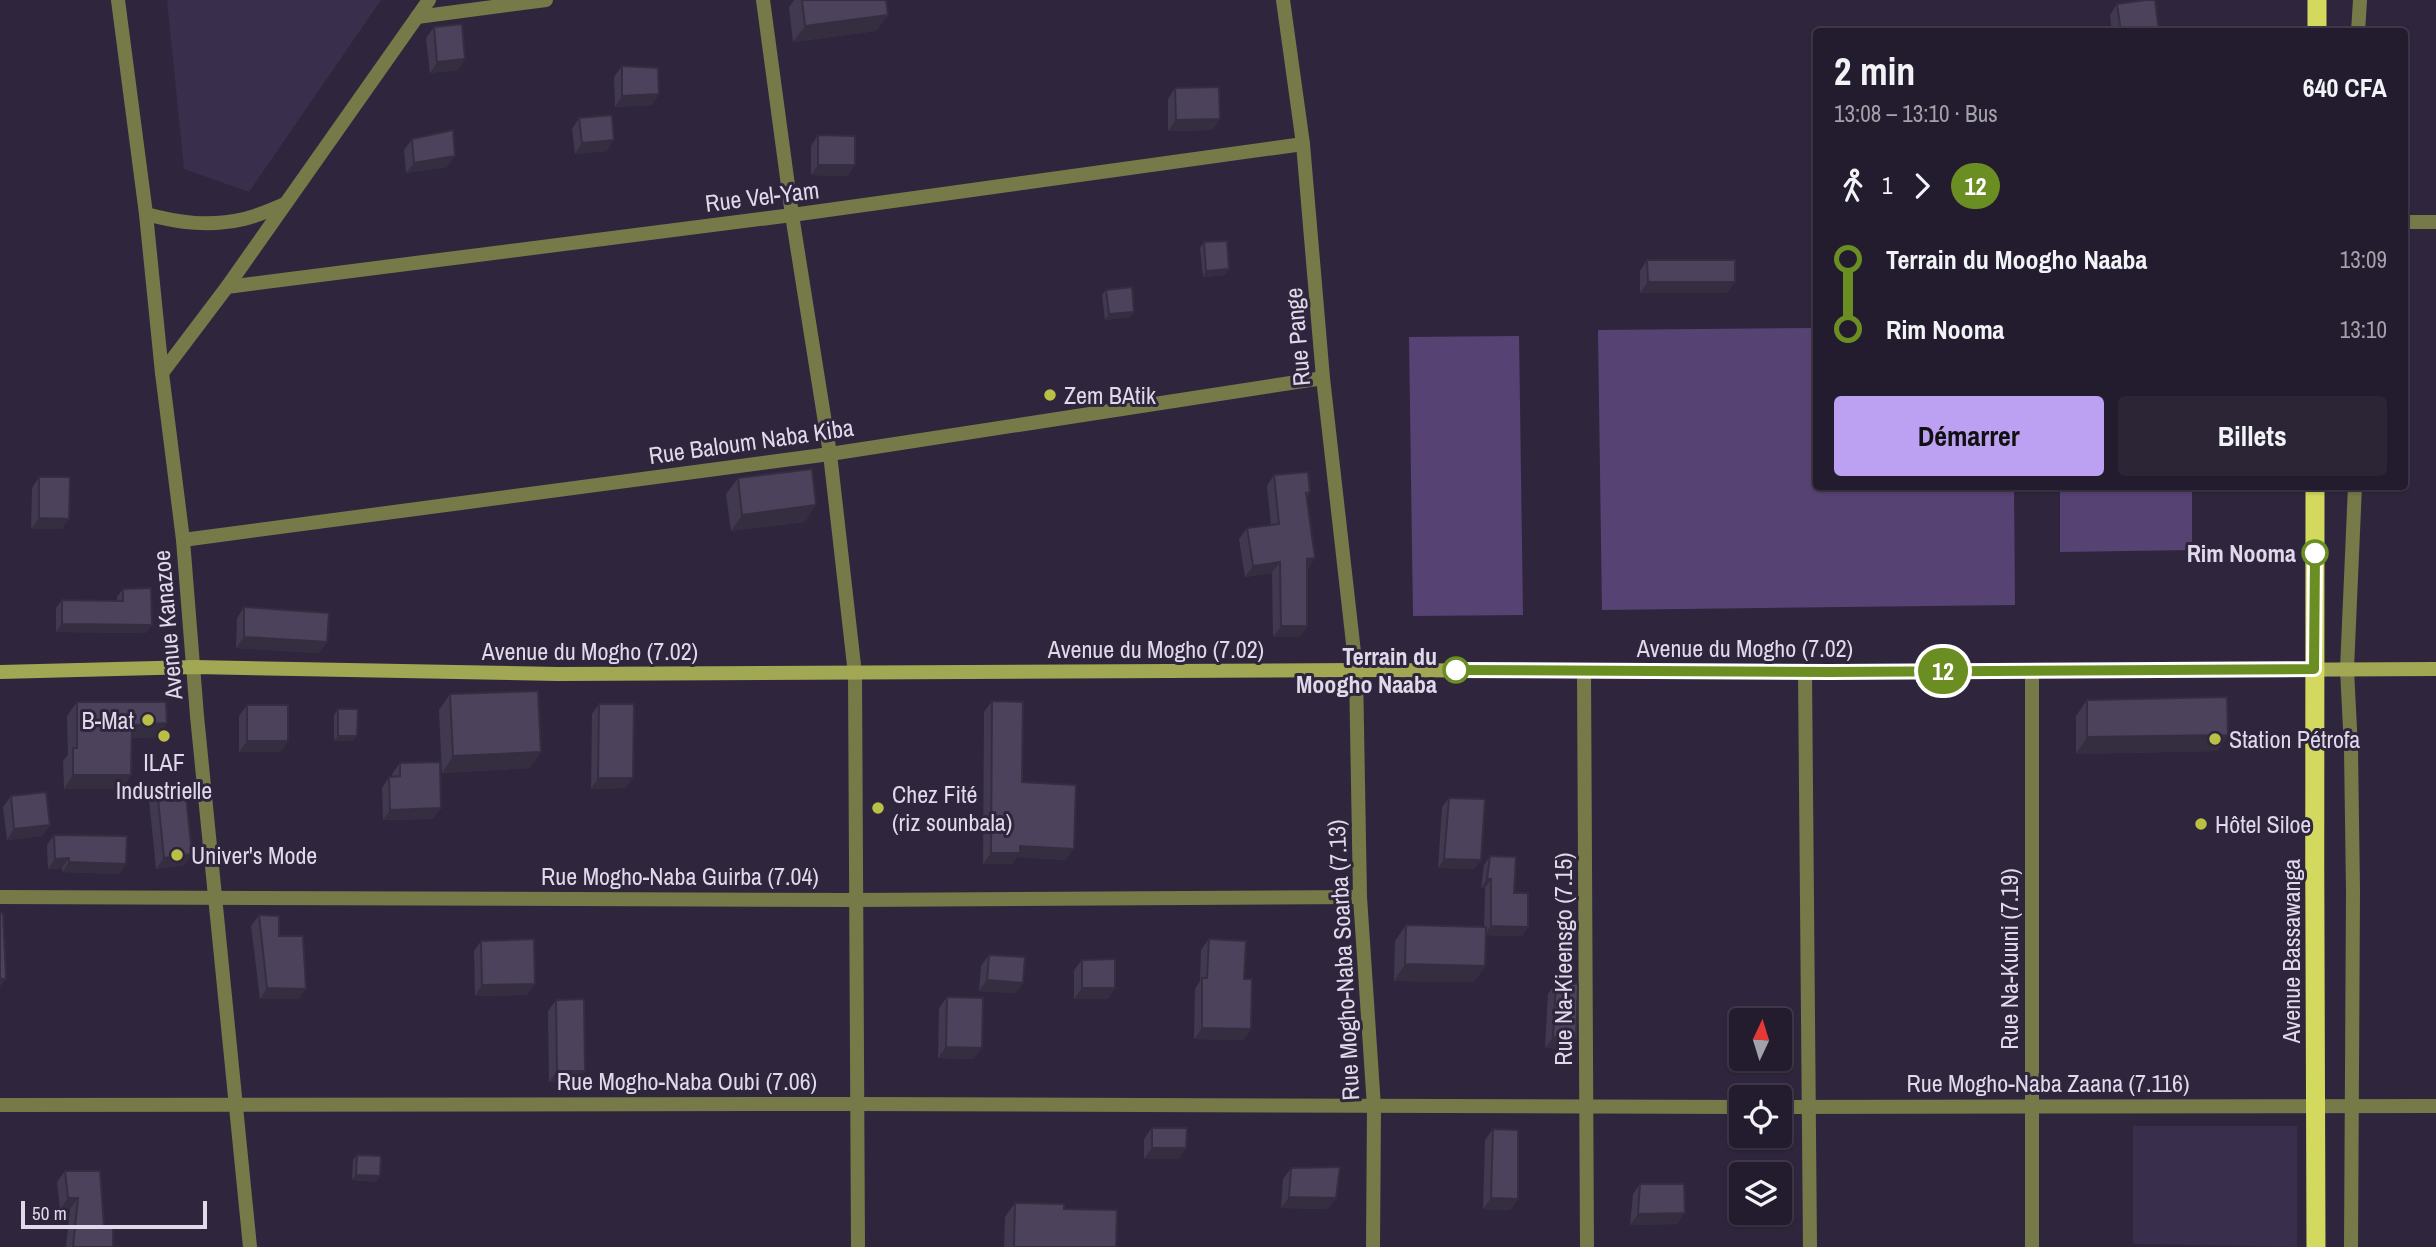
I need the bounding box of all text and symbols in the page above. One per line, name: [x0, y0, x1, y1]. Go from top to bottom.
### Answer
text: 2 min: [1834, 46, 1915, 97]
text: 640 CFA: [2303, 70, 2387, 105]
text: 13:08 – 13:10 · Bus: [1834, 98, 1998, 129]
icon: walk: [1834, 167, 1872, 205]
icon: forward: [1903, 167, 1941, 205]
text: 1: [1882, 170, 1893, 201]
text: 12: [1965, 170, 1986, 202]
street label: Rue Vel-Yam: [703, 173, 821, 219]
text: Terrain du Moogho Naaba: [1886, 242, 2147, 277]
text: 13:09: [2340, 244, 2387, 275]
street label: Rue Pange: [1277, 287, 1317, 387]
text: Rim Nooma: [1886, 312, 2004, 347]
text: 13:10: [2340, 314, 2387, 345]
place label: Zem BAtik: [1064, 379, 1156, 411]
marker: Zem BAtik: [1042, 387, 1058, 403]
button: Démarrer: [1834, 396, 2104, 476]
button: Billets: [2118, 396, 2387, 476]
street label: Rue Baloum Naba Kiba: [646, 411, 856, 471]
place label: Rim Nooma: [2187, 537, 2296, 569]
marker: Rim Nooma: [2302, 540, 2328, 566]
street label: Avenue Kanazoe: [145, 549, 190, 702]
street label: Avenue du Mogho (7.02): [1636, 632, 1853, 664]
street label: Avenue du Mogho (7.02): [1047, 633, 1264, 665]
street label: Avenue du Mogho (7.02): [481, 635, 698, 667]
place label: Terrain du Moogho Naaba: [1296, 640, 1437, 700]
line badge: 12: [1912, 648, 1974, 694]
text: 12: [1932, 655, 1954, 687]
marker: Terrain du Moogho Naaba: [1443, 657, 1469, 683]
place label: B-Mat: [82, 704, 135, 736]
marker: B-Mat: [140, 712, 156, 728]
place label: Station Pétrofa: [2229, 723, 2360, 755]
marker: ILAF Industrielle: [156, 728, 172, 744]
marker: Station Pétrofa: [2207, 731, 2223, 747]
place label: ILAF Industrielle: [116, 746, 212, 806]
place label: Chez Fité (riz sounbala): [892, 778, 1012, 838]
marker: Chez Fité (riz sounbala): [870, 800, 886, 816]
place label: Hôtel Siloe: [2215, 808, 2311, 840]
marker: Hôtel Siloe: [2193, 816, 2209, 832]
street label: Rue Mogho-Naba Soarba (7.13): [1320, 819, 1366, 1101]
place label: Univer's Mode: [191, 839, 317, 871]
marker: Univer's Mode: [169, 847, 185, 863]
street label: Rue Na-Kieensgo (7.15): [1547, 852, 1579, 1066]
street label: Avenue Bassawanga: [2275, 859, 2307, 1044]
street label: Rue Mogho-Naba Guirba (7.04): [541, 860, 819, 892]
street label: Rue Na-Kuuni (7.19): [1993, 868, 2025, 1050]
north arrow: [1729, 1008, 1792, 1071]
map controls: [1729, 1008, 1792, 1225]
street label: Rue Mogho-Naba Oubi (7.06): [557, 1065, 817, 1097]
street label: Rue Mogho-Naba Zaana (7.116): [1907, 1067, 2189, 1099]
button: locate: [1729, 1085, 1792, 1148]
button: layers: [1729, 1162, 1792, 1225]
scale bar: [21, 1198, 206, 1230]
text: 50 m: [32, 1200, 67, 1226]

